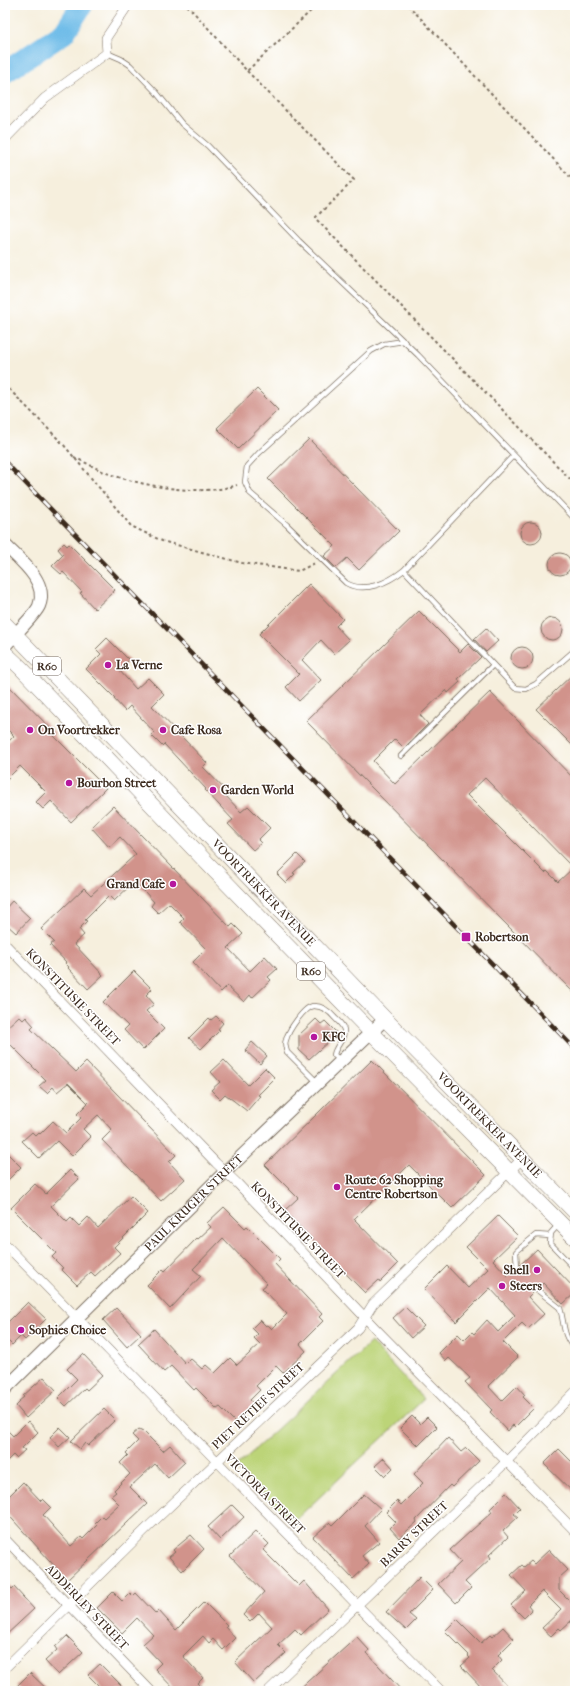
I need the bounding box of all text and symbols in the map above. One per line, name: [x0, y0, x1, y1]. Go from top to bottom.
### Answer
road number: R60: [33, 657, 61, 675]
place label: La Verne: [116, 658, 162, 672]
marker: La Verne: [103, 660, 113, 670]
place label: On Voortrekker: [38, 723, 121, 737]
place label: Cafe Rosa: [171, 723, 222, 737]
marker: On Voortrekker: [25, 725, 35, 735]
marker: Cafe Rosa: [158, 725, 168, 735]
place label: Bourbon Street: [77, 776, 157, 790]
marker: Bourbon Street: [64, 778, 74, 788]
place label: Garden World: [221, 783, 294, 797]
marker: Garden World: [208, 785, 218, 795]
street label: VOORTREKKER AVENUE: [208, 836, 318, 949]
place label: Grand Cafe: [106, 877, 165, 891]
marker: Grand Cafe: [168, 879, 178, 889]
place label: Robertson: [475, 930, 530, 944]
marker: Robertson: [460, 931, 472, 943]
street label: KONSTITUSIE STREET: [23, 946, 124, 1049]
road number: R60: [297, 962, 325, 980]
place label: KFC: [322, 1030, 345, 1044]
marker: KFC: [309, 1032, 319, 1042]
street label: VOORTREKKER AVENUE: [434, 1069, 545, 1181]
street label: PAUL KRUGER STREET: [142, 1151, 247, 1254]
place label: Route 62 Shopping Centre Robertson: [345, 1173, 444, 1201]
street label: KONSTITUSIE STREET: [248, 1179, 349, 1282]
marker: Route 62 Shopping Centre Robertson: [332, 1182, 342, 1192]
place label: Shell: [504, 1263, 530, 1277]
marker: Shell: [532, 1265, 542, 1275]
place label: Steers: [510, 1279, 542, 1293]
marker: Steers: [497, 1281, 507, 1291]
place label: Sophies Choice: [29, 1323, 106, 1338]
marker: Sophies Choice: [16, 1325, 26, 1335]
street label: PIET RETIEF STREET: [209, 1359, 308, 1452]
street label: VICTORIA STREET: [221, 1450, 309, 1538]
street label: BARRY STREET: [377, 1497, 451, 1570]
street label: ADDERLEY STREET: [42, 1561, 132, 1653]

